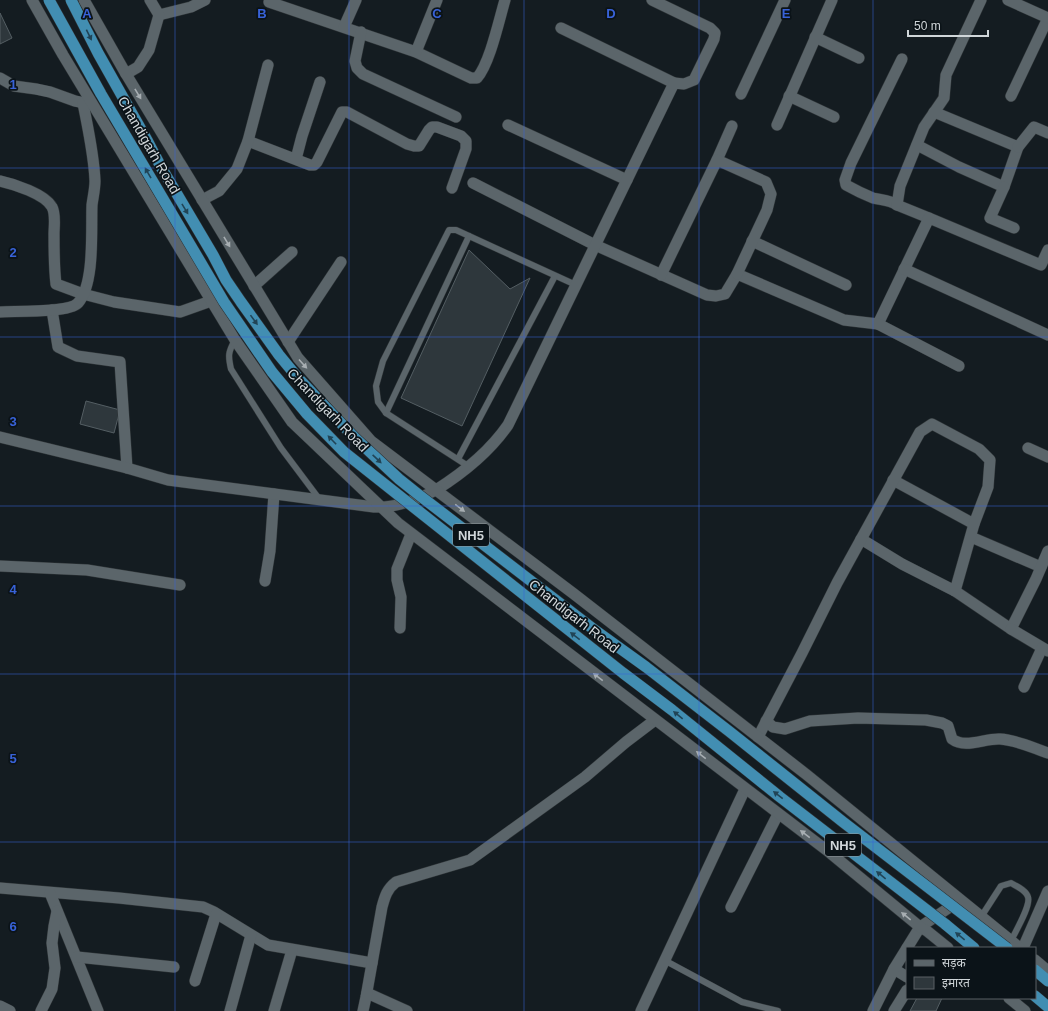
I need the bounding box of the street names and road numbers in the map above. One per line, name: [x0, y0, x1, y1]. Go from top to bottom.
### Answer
street label: Chandigarh Road: [115, 93, 183, 197]
street label: Chandigarh Road: [284, 365, 372, 455]
road number: NH5: [453, 524, 489, 546]
street label: Chandigarh Road: [526, 576, 622, 656]
road number: NH5: [825, 834, 861, 856]

